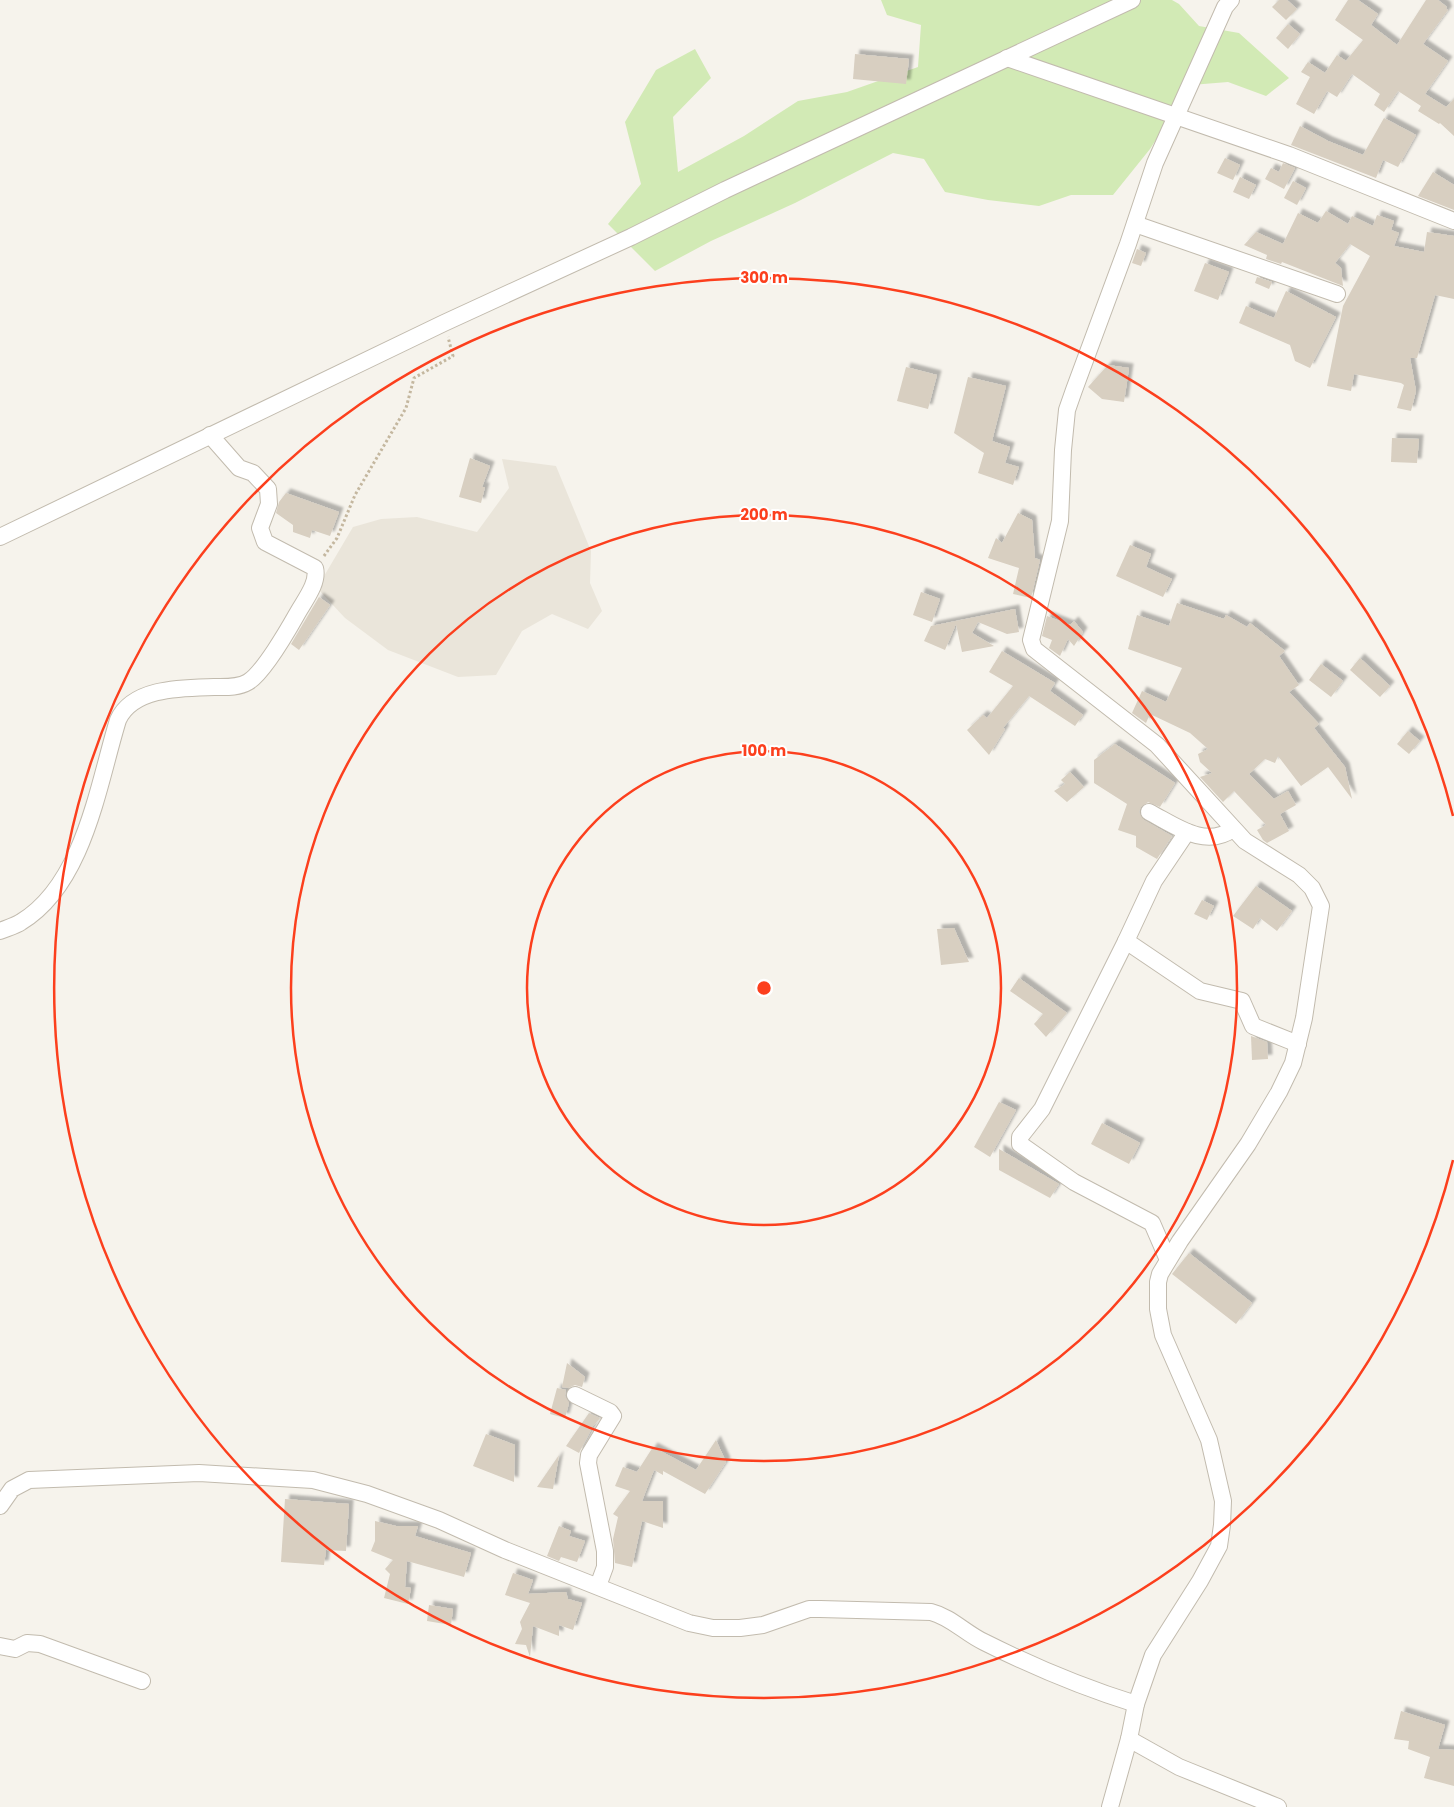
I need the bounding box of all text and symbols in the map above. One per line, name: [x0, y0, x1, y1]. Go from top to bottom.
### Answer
text: 300 m: [740, 267, 788, 288]
text: 200 m: [740, 504, 788, 525]
text: 100 m: [742, 740, 786, 761]
centre of rings: [755, 979, 773, 997]

